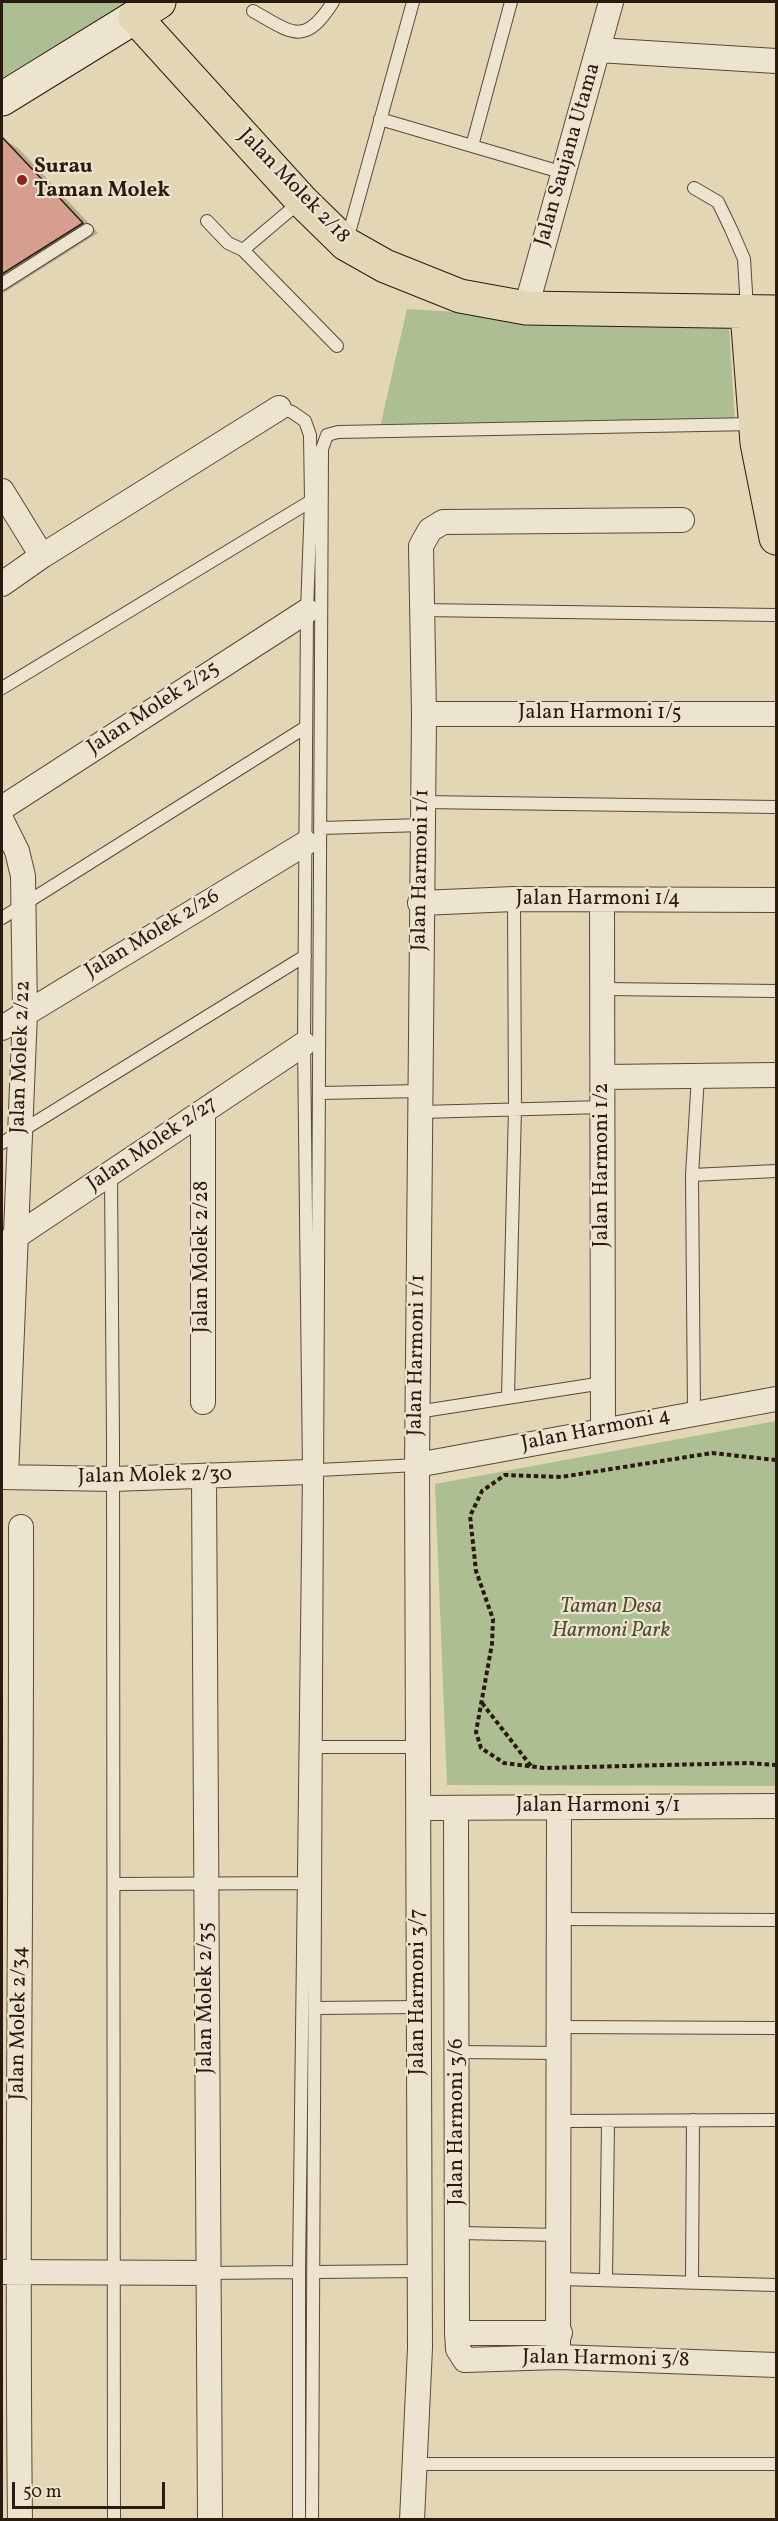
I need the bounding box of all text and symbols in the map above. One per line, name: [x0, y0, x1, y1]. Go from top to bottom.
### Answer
street label: Jalan Saujana Utama: [531, 61, 607, 249]
street label: Jalan Molek 2/18: [232, 124, 354, 250]
place label: Surau Taman Molek: [34, 155, 170, 205]
marker: Surau Taman Molek: [15, 173, 29, 187]
street label: Jalan Molek 2/25: [83, 657, 225, 761]
street label: Jalan Harmoni 1/5: [518, 701, 682, 727]
street label: Jalan Harmoni 1/1: [408, 789, 436, 951]
street label: Jalan Molek 2/26: [81, 885, 225, 985]
street label: Jalan Harmoni 1/4: [516, 887, 680, 913]
street label: Jalan Molek 2/22: [7, 980, 37, 1134]
street label: Jalan Harmoni 1/2: [590, 1083, 616, 1247]
street label: Jalan Molek 2/27: [83, 1092, 223, 1198]
street label: Jalan Molek 2/28: [190, 1181, 216, 1333]
street label: Jalan Harmoni 1/1: [404, 1274, 432, 1436]
street label: Jalan Harmoni 4: [519, 1404, 673, 1458]
street label: Jalan Molek 2/30: [78, 1463, 232, 1491]
park label: Taman Desa Harmoni Park: [552, 1595, 670, 1645]
street label: Jalan Harmoni 3/1: [516, 1794, 680, 1820]
street label: Jalan Harmoni 3/7: [406, 1909, 432, 2075]
street label: Jalan Molek 2/35: [194, 1922, 220, 2074]
street label: Jalan Molek 2/34: [6, 1946, 34, 2100]
street label: Jalan Harmoni 3/6: [445, 2038, 471, 2206]
street label: Jalan Harmoni 3/8: [522, 2346, 690, 2374]
scale bar: [15, 2470, 168, 2508]
text: 50 m: [23, 2480, 62, 2505]

